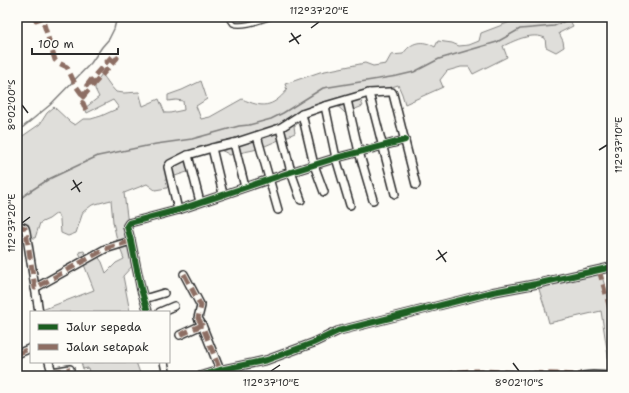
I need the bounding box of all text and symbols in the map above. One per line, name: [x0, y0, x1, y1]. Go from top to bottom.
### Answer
text: 112°37'20"E: [289, 4, 349, 17]
scale bar: [32, 30, 118, 56]
text: 100 m: [38, 36, 74, 52]
text: 8°02'00"S: [5, 79, 18, 131]
text: 112°37'10"E: [612, 117, 625, 173]
text: 112°37'20"E: [5, 193, 18, 253]
legend: [30, 311, 170, 363]
text: Jalur sepeda: [66, 319, 142, 335]
text: Jalan setapak: [66, 339, 149, 355]
text: 112°37'10"E: [243, 376, 299, 389]
text: 8°02'10"S: [495, 376, 544, 389]

